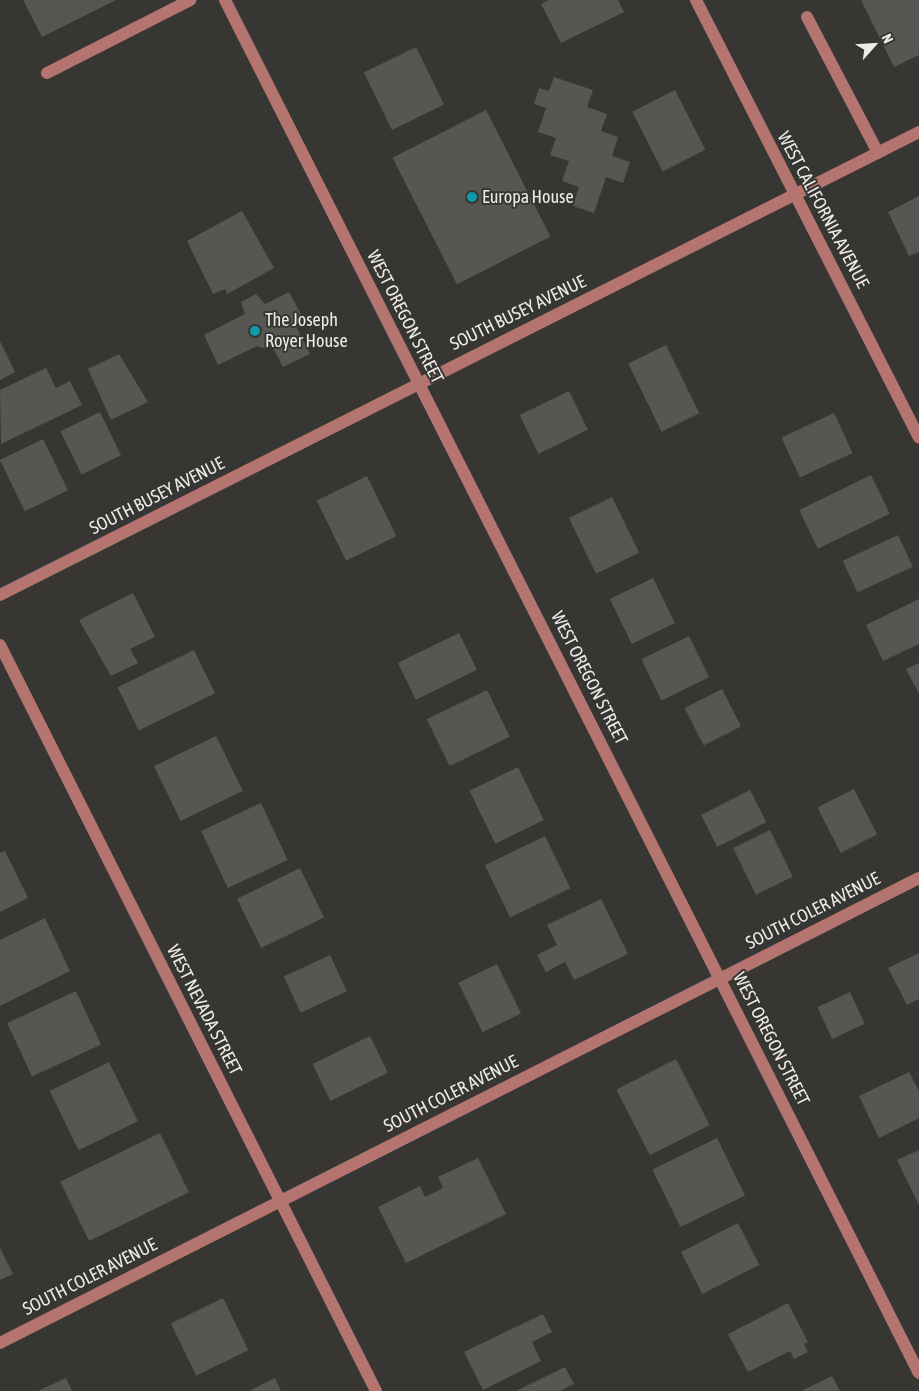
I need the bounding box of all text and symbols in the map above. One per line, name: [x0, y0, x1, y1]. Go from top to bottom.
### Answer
north arrow: [849, 20, 899, 70]
text: N: [878, 31, 896, 46]
street label: WEST CALIFORNIA AVENUE: [773, 128, 873, 292]
place label: Europa House: [482, 186, 574, 208]
marker: Europa House: [466, 191, 478, 203]
street label: WEST OREGON STREET: [362, 247, 448, 387]
street label: SOUTH BUSEY AVENUE: [447, 271, 589, 355]
place label: The Joseph Royer House: [265, 310, 348, 352]
marker: The Joseph Royer House: [249, 325, 261, 337]
street label: SOUTH BUSEY AVENUE: [86, 453, 228, 539]
street label: WEST OREGON STREET: [546, 608, 632, 748]
street label: SOUTH COLER AVENUE: [742, 868, 884, 954]
street label: WEST NEVADA STREET: [162, 941, 246, 1079]
street label: WEST OREGON STREET: [728, 969, 814, 1109]
street label: SOUTH COLER AVENUE: [380, 1051, 522, 1137]
street label: SOUTH COLER AVENUE: [19, 1234, 161, 1320]

